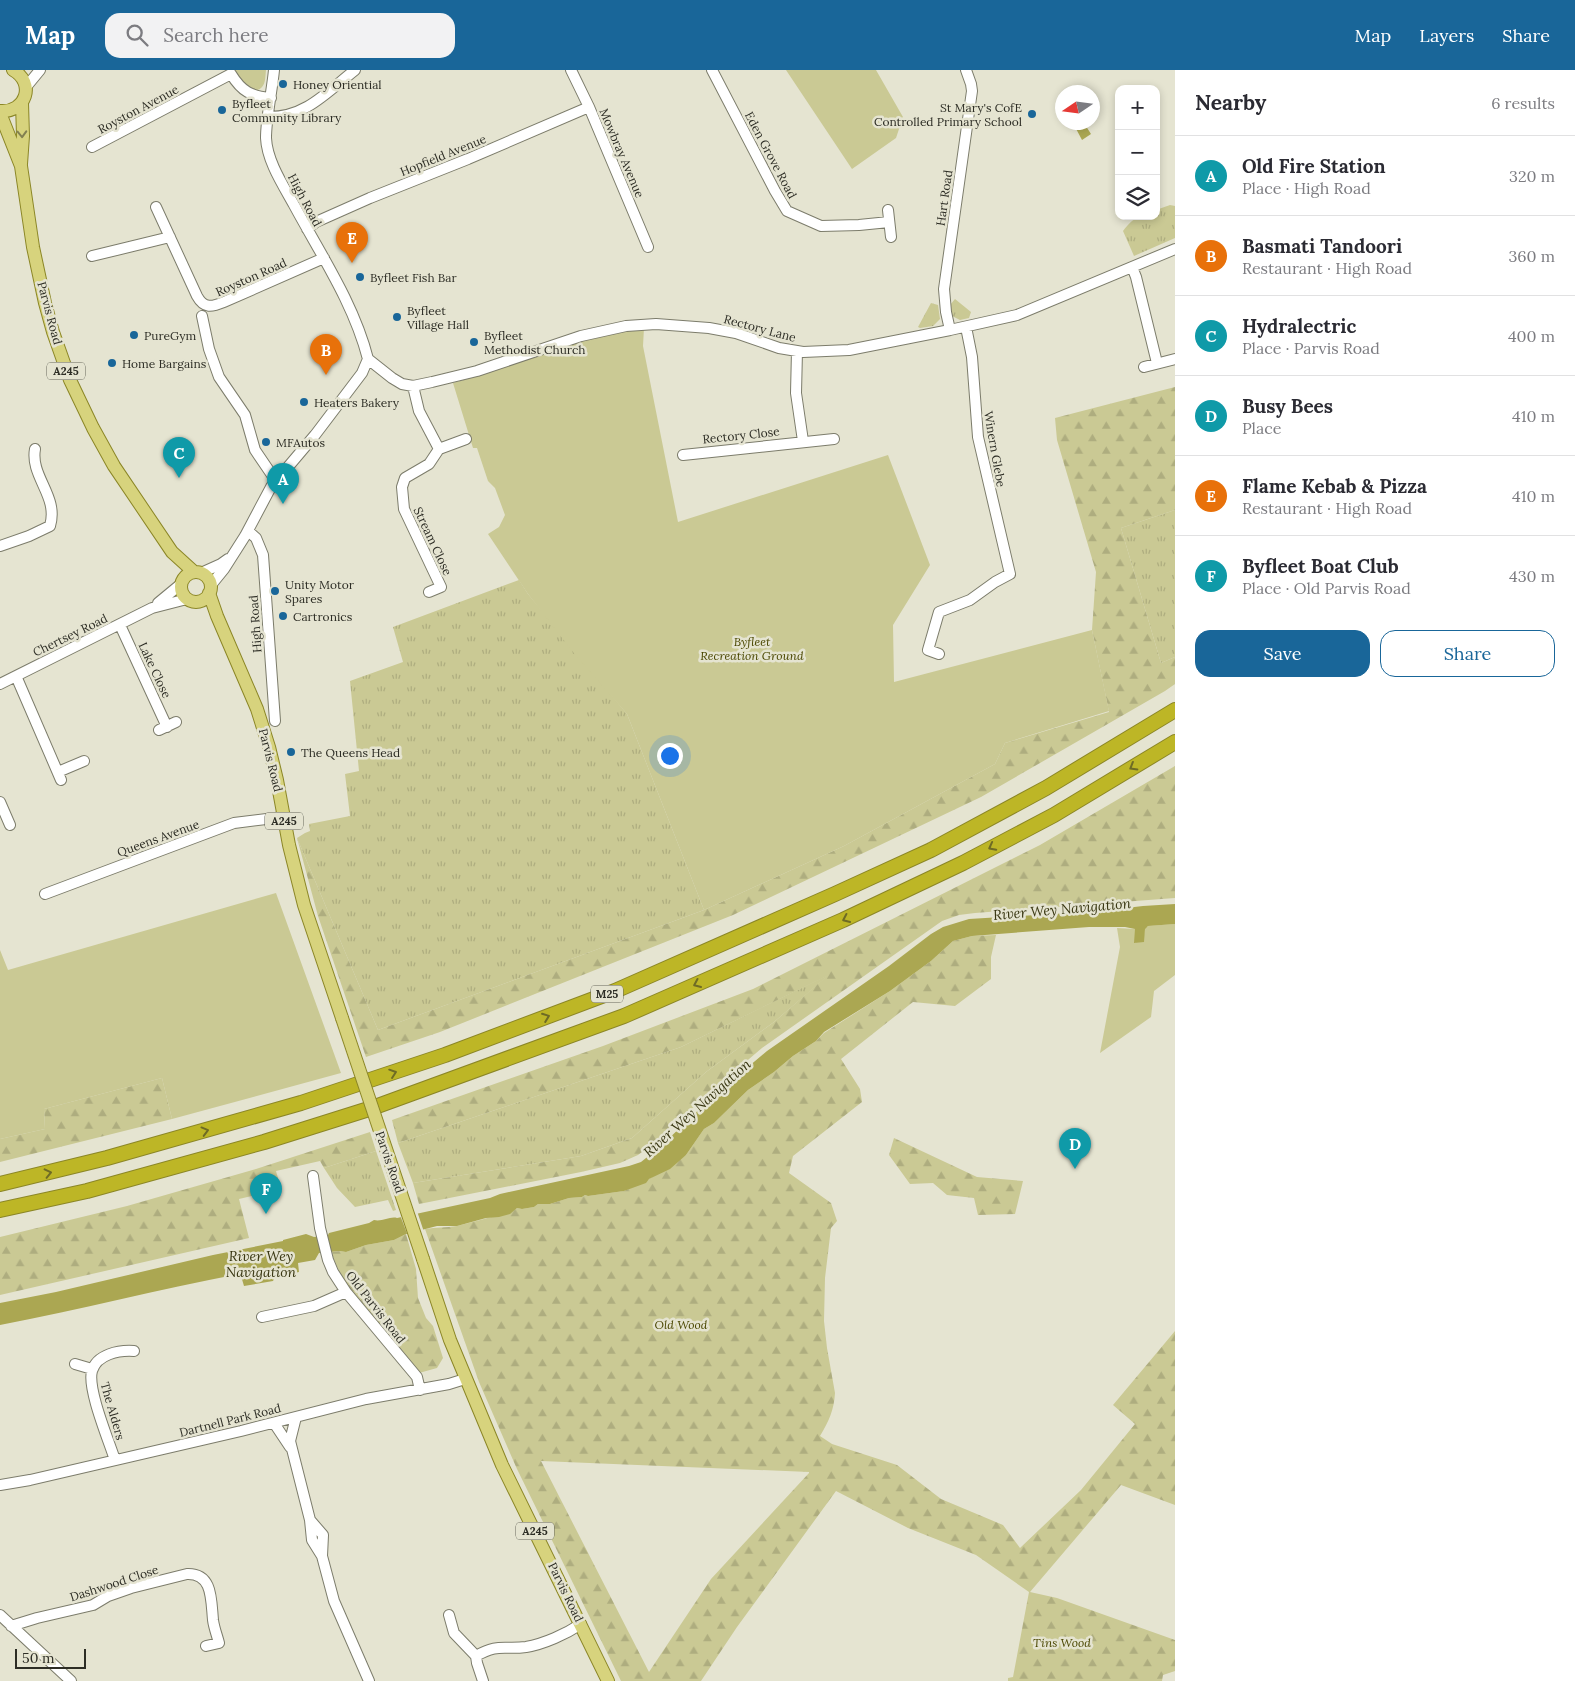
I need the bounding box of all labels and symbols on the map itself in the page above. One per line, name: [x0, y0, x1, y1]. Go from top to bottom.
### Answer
place label: Honey Oriential: [293, 77, 382, 92]
marker: Honey Oriential: [277, 78, 289, 90]
street label: Royston Avenue: [95, 81, 181, 137]
north arrow: [1055, 85, 1100, 130]
place label: Byfleet Community Library: [232, 96, 342, 125]
place label: St Mary's CofE Controlled Primary School: [874, 100, 1022, 129]
marker: Byfleet Community Library: [216, 104, 228, 116]
street label: Mowbray Avenue: [596, 106, 648, 200]
marker: St Mary's CofE Controlled Primary School: [1026, 108, 1038, 120]
street label: Eden Grove Road: [742, 109, 800, 201]
one-way arrow: [17, 131, 28, 139]
street label: Hopfield Avenue: [398, 131, 489, 179]
street label: Hart Road: [933, 169, 955, 227]
street label: High Road: [285, 171, 325, 229]
pin: E: [336, 222, 368, 263]
street label: Royston Road: [213, 255, 289, 299]
place label: Byfleet Fish Bar: [370, 270, 457, 285]
marker: Byfleet Fish Bar: [354, 271, 366, 283]
street label: Parvis Road: [34, 280, 66, 346]
place label: Byfleet Village Hall: [406, 303, 469, 332]
marker: Byfleet Village Hall: [391, 311, 403, 323]
street label: Rectory Lane: [722, 311, 798, 345]
place label: PureGym: [144, 328, 197, 343]
place label: Byfleet Methodist Church: [484, 328, 586, 357]
marker: PureGym: [128, 329, 140, 341]
pin: B: [310, 334, 342, 375]
marker: Byfleet Methodist Church: [468, 336, 480, 348]
place label: Home Bargains: [122, 356, 207, 371]
marker: Home Bargains: [106, 357, 118, 369]
road number: A245: [47, 362, 85, 380]
place label: Heaters Bakery: [314, 395, 400, 410]
marker: Heaters Bakery: [298, 396, 310, 408]
street label: Winern Glebe: [981, 410, 1009, 489]
street label: Rectory Close: [702, 423, 781, 447]
place label: MFAutos: [276, 435, 325, 450]
marker: MFAutos: [260, 436, 272, 448]
pin: C: [163, 437, 195, 478]
pin: A: [267, 463, 299, 504]
street label: Stream Close: [411, 504, 456, 578]
place label: Unity Motor Spares: [285, 577, 355, 606]
marker: Unity Motor Spares: [269, 585, 281, 597]
street label: High Road: [246, 595, 264, 653]
place label: Cartronics: [293, 609, 353, 624]
street label: Chertsey Road: [30, 610, 110, 660]
marker: Cartronics: [277, 610, 289, 622]
park label: Byfleet Recreation Ground: [700, 634, 804, 663]
street label: Lake Close: [135, 640, 175, 701]
street label: Parvis Road: [256, 727, 286, 793]
your location: [657, 743, 683, 769]
place label: The Queens Head: [301, 745, 400, 760]
marker: The Queens Head: [285, 746, 297, 758]
one-way arrow: [1130, 761, 1139, 771]
road number: A245: [265, 812, 303, 829]
street label: Queens Avenue: [115, 816, 202, 860]
one-way arrow: [988, 841, 997, 851]
water label: River Wey Navigation: [992, 894, 1132, 924]
one-way arrow: [842, 912, 851, 923]
one-way arrow: [693, 977, 702, 988]
road number: M25: [591, 986, 623, 1002]
one-way arrow: [541, 1013, 550, 1023]
water label: River Wey Navigation: [640, 1055, 755, 1161]
one-way arrow: [388, 1069, 397, 1079]
one-way arrow: [200, 1127, 208, 1137]
pin: D: [1059, 1128, 1091, 1169]
street label: Parvis Road: [372, 1129, 408, 1195]
one-way arrow: [43, 1168, 52, 1179]
pin: F: [250, 1173, 282, 1214]
water label: River Wey Navigation: [226, 1247, 297, 1281]
street label: Old Parvis Road: [343, 1268, 409, 1346]
park label: Old Wood: [655, 1317, 708, 1332]
street label: The Alders: [98, 1380, 129, 1442]
street label: Dartnell Park Road: [178, 1400, 282, 1440]
road number: A245: [516, 1522, 554, 1540]
street label: Parvis Road: [545, 1560, 587, 1624]
street label: Dashwood Close: [68, 1561, 161, 1604]
park label: Tins Wood: [1033, 1635, 1091, 1650]
scale bar: [15, 1646, 86, 1669]

